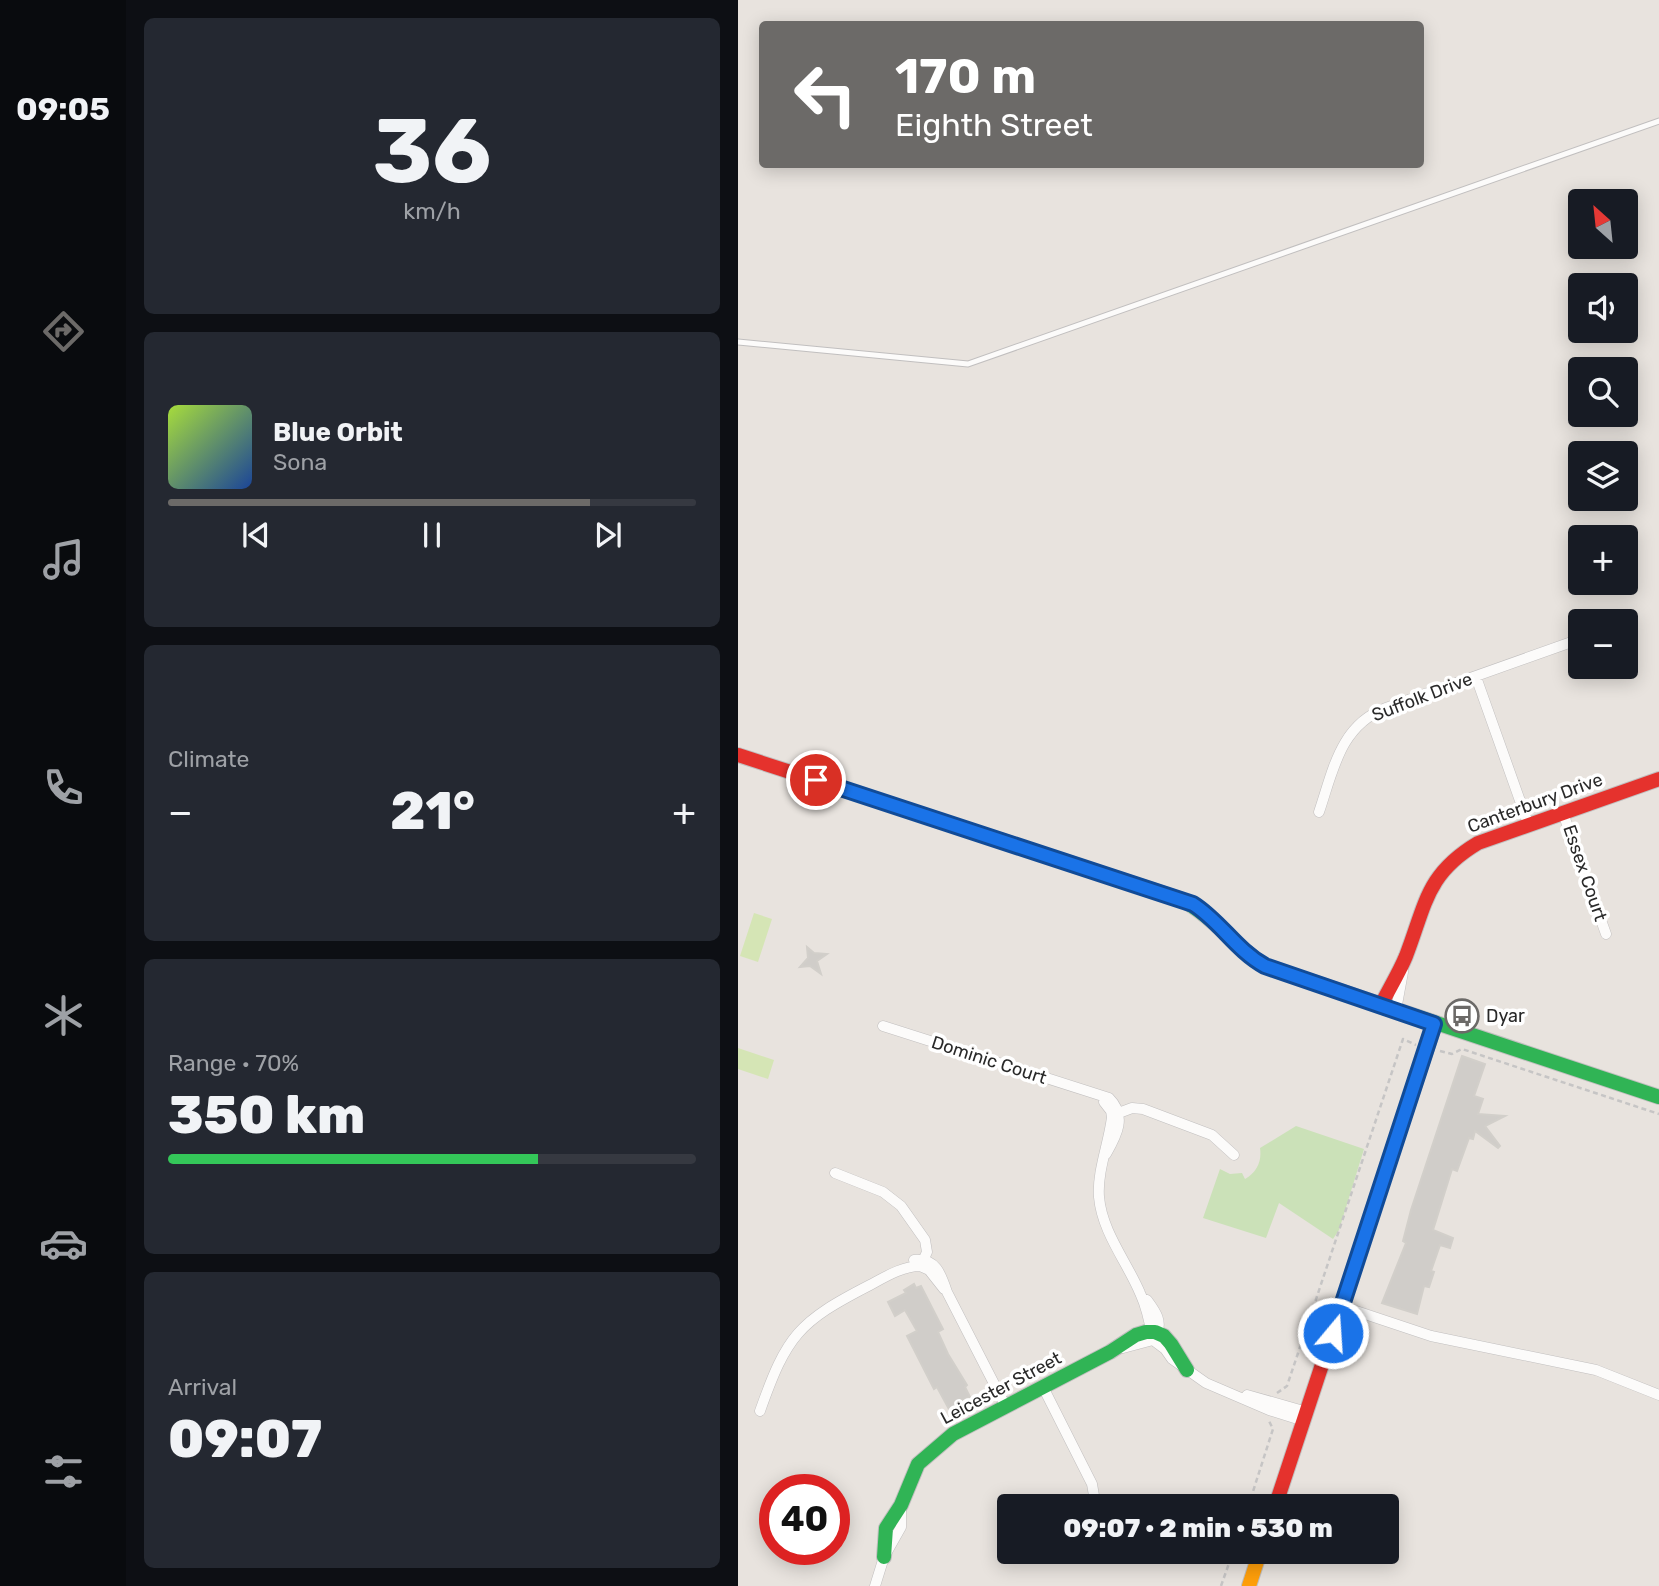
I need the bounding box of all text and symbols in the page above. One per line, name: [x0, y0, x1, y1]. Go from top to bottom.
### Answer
text: 170 m: [895, 47, 1036, 105]
icon: left: [780, 49, 871, 140]
text: 09:05: [16, 90, 110, 128]
text: 36: [372, 97, 492, 205]
text: Eighth Street: [895, 106, 1093, 144]
north arrow: [1568, 189, 1638, 259]
map controls: [1568, 189, 1638, 679]
text: km/h: [403, 197, 461, 225]
button: sound: [1568, 273, 1638, 343]
icon: directions: [39, 307, 88, 356]
button: search: [1568, 357, 1638, 427]
text: Blue Orbit: [273, 417, 403, 448]
button: layers: [1568, 441, 1638, 511]
text: Sona: [273, 448, 327, 476]
icon: previous: [237, 516, 275, 554]
icon: pause: [413, 516, 451, 554]
icon: next: [589, 516, 627, 554]
button: +: [1568, 525, 1638, 595]
icon: music: [39, 535, 88, 584]
button: −: [1568, 609, 1638, 679]
street label: Suffolk Drive: [1369, 668, 1475, 726]
text: Climate: [168, 745, 249, 773]
pin: [786, 750, 846, 810]
icon: arrive: [797, 761, 835, 799]
icon: phone: [39, 763, 88, 812]
street label: Canterbury Drive: [1464, 768, 1606, 838]
text: 21°: [390, 780, 475, 842]
text: −: [168, 789, 193, 835]
text: +: [672, 789, 696, 835]
street label: Essex Court: [1558, 822, 1612, 924]
icon: climate: [39, 991, 88, 1040]
bus stop icon: Dyar: [1443, 997, 1481, 1035]
place label: Dyar: [1486, 1005, 1525, 1027]
street label: Dominic Court: [929, 1031, 1049, 1089]
text: Range · 70%: [168, 1049, 299, 1077]
text: 350 km: [168, 1084, 365, 1146]
icon: car: [39, 1219, 88, 1268]
position arrow: [1296, 1296, 1370, 1370]
street label: Leicester Street: [937, 1347, 1065, 1429]
text: Arrival: [168, 1373, 237, 1401]
text: 09:07: [168, 1408, 322, 1470]
icon: filters: [39, 1447, 88, 1496]
speed limit sign: 40: [759, 1474, 850, 1565]
text: 09:07 · 2 min · 530 m: [1063, 1513, 1333, 1544]

